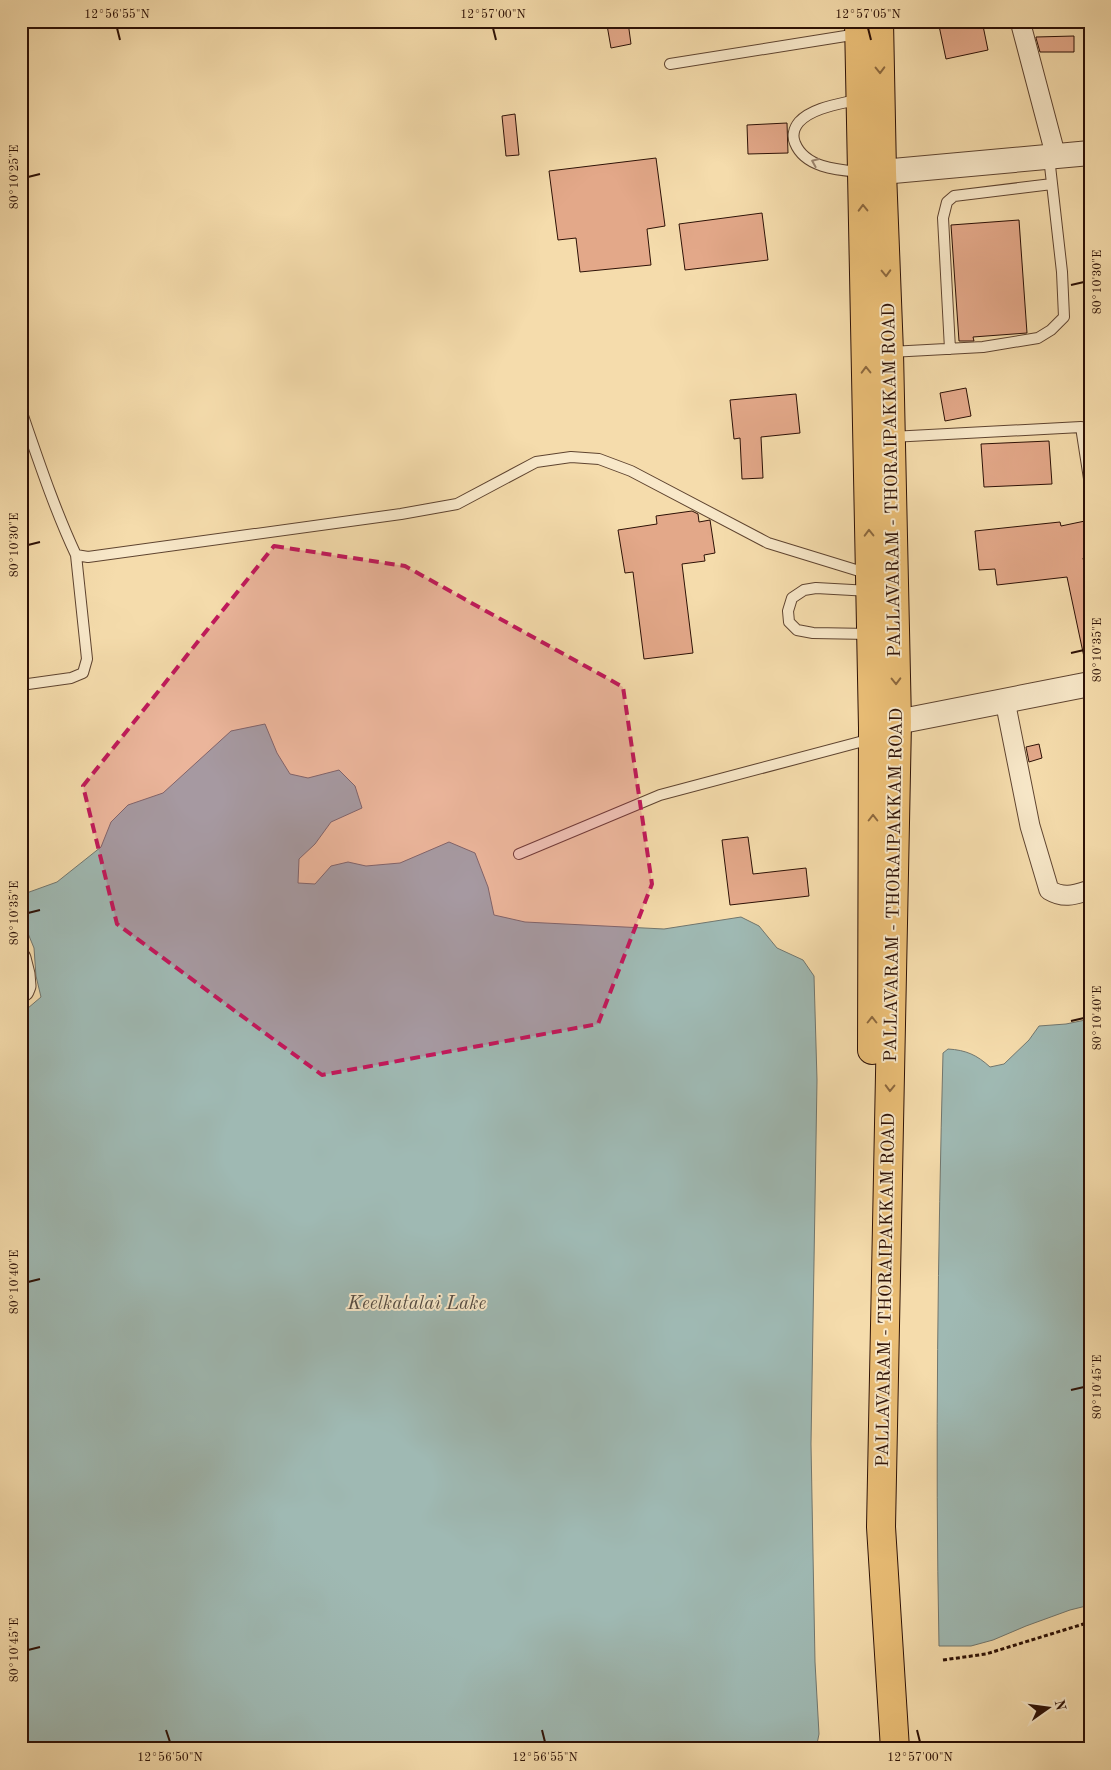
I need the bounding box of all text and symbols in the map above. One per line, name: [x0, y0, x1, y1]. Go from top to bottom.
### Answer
text: 12°56'55"N: [84, 8, 150, 21]
text: 12°57'00"N: [460, 8, 526, 21]
text: 12°57'05"N: [835, 8, 901, 21]
one-way arrow: [874, 66, 885, 74]
text: 80°10'25"E: [8, 145, 21, 209]
one-way arrow: [811, 158, 820, 169]
one-way arrow: [858, 203, 868, 211]
text: 80°10'30"E: [1092, 250, 1104, 314]
one-way arrow: [881, 270, 892, 278]
street label: PALLAVARAM - THORAIPAKKAM ROAD: [880, 303, 904, 657]
one-way arrow: [861, 366, 871, 374]
text: 80°10'30"E: [9, 513, 21, 577]
one-way arrow: [864, 528, 875, 536]
text: 80°10'35"E: [1091, 618, 1104, 682]
one-way arrow: [891, 678, 901, 685]
street label: PALLAVARAM - THORAIPAKKAM ROAD: [882, 708, 906, 1062]
one-way arrow: [868, 813, 878, 821]
text: 80°10'35"E: [8, 881, 21, 945]
text: 80°10'40"E: [1092, 986, 1104, 1050]
one-way arrow: [867, 1015, 877, 1023]
one-way arrow: [885, 1084, 895, 1092]
street label: PALLAVARAM - THORAIPAKKAM ROAD: [874, 1113, 898, 1467]
text: 80°10'40"E: [9, 1250, 21, 1314]
water label: Keelkatalai Lake: [347, 1295, 487, 1314]
text: 80°10'45"E: [1091, 1355, 1104, 1419]
text: 80°10'45"E: [8, 1618, 21, 1682]
north arrow: [1024, 1682, 1074, 1732]
text: N: [1052, 1698, 1068, 1712]
text: 12°56'50"N: [137, 1751, 203, 1764]
text: 12°56'55"N: [512, 1751, 578, 1764]
text: 12°57'00"N: [887, 1751, 953, 1764]

